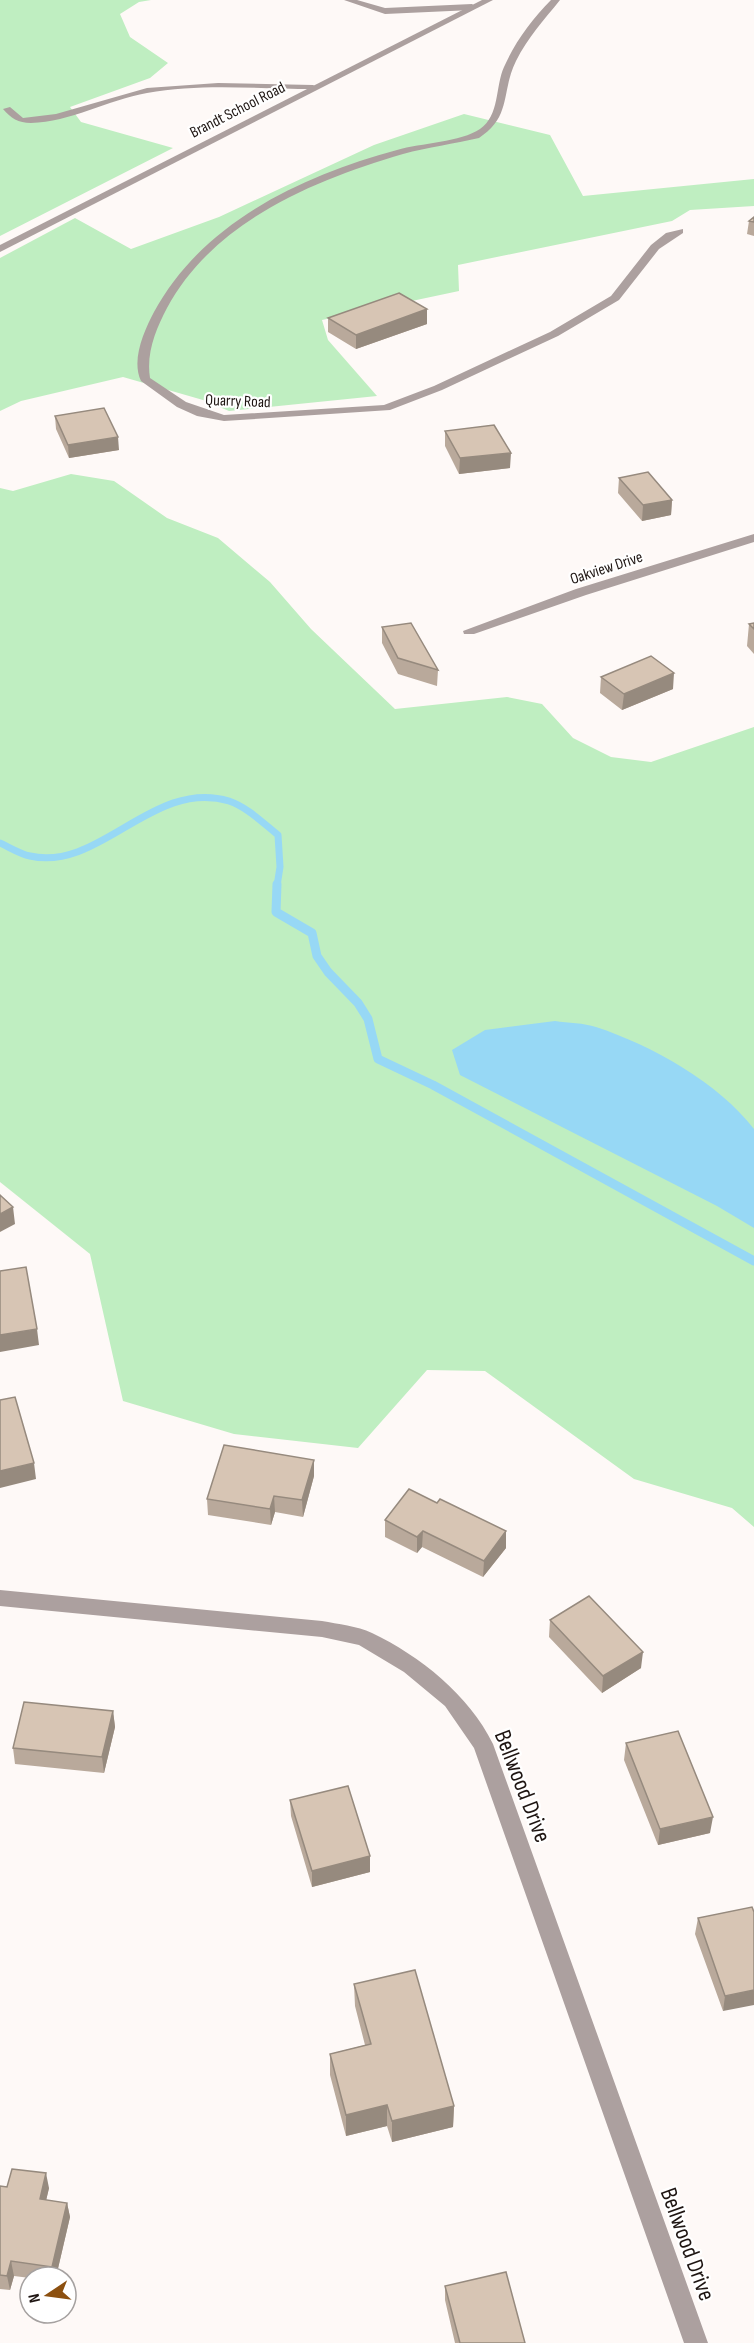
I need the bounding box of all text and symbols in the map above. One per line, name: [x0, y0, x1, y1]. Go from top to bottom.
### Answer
street label: Brandt School Road: [187, 78, 288, 142]
street label: Quarry Road: [205, 391, 271, 412]
street label: Oakview Drive: [568, 548, 645, 589]
street label: Bellwood Drive: [488, 1726, 557, 1847]
street label: Bellwood Drive: [654, 2184, 721, 2305]
north arrow: [18, 2265, 78, 2325]
text: N: [25, 2292, 45, 2304]

